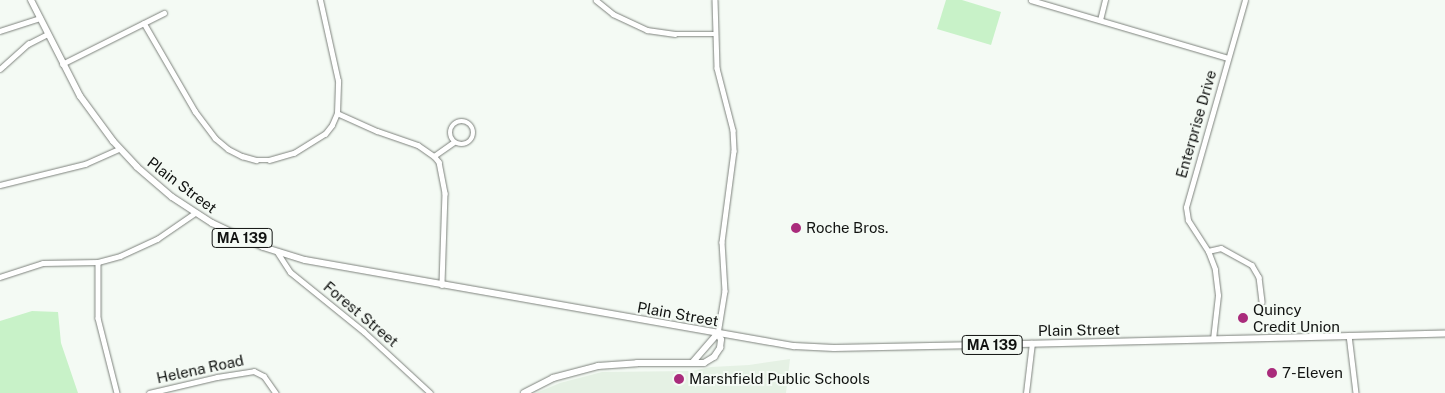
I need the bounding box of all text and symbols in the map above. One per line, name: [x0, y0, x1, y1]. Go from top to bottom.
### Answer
street label: Enterprise Drive: [1172, 68, 1220, 180]
street label: Plain Street: [144, 153, 220, 217]
place label: Roche Bros.: [806, 219, 888, 237]
marker: Roche Bros.: [790, 222, 802, 234]
road number: MA 139: [211, 227, 273, 250]
street label: Forest Street: [320, 278, 402, 350]
street label: Plain Street: [636, 298, 720, 330]
place label: Quincy Credit Union: [1253, 300, 1340, 335]
marker: Quincy Credit Union: [1237, 312, 1249, 324]
street label: Plain Street: [1038, 320, 1120, 340]
road number: MA 139: [961, 334, 1023, 356]
street label: Helena Road: [155, 351, 245, 387]
place label: 7-Eleven: [1282, 364, 1343, 382]
marker: 7-Eleven: [1266, 367, 1278, 379]
place label: Marshfield Public Schools: [689, 370, 870, 388]
marker: Marshfield Public Schools: [673, 373, 685, 385]

